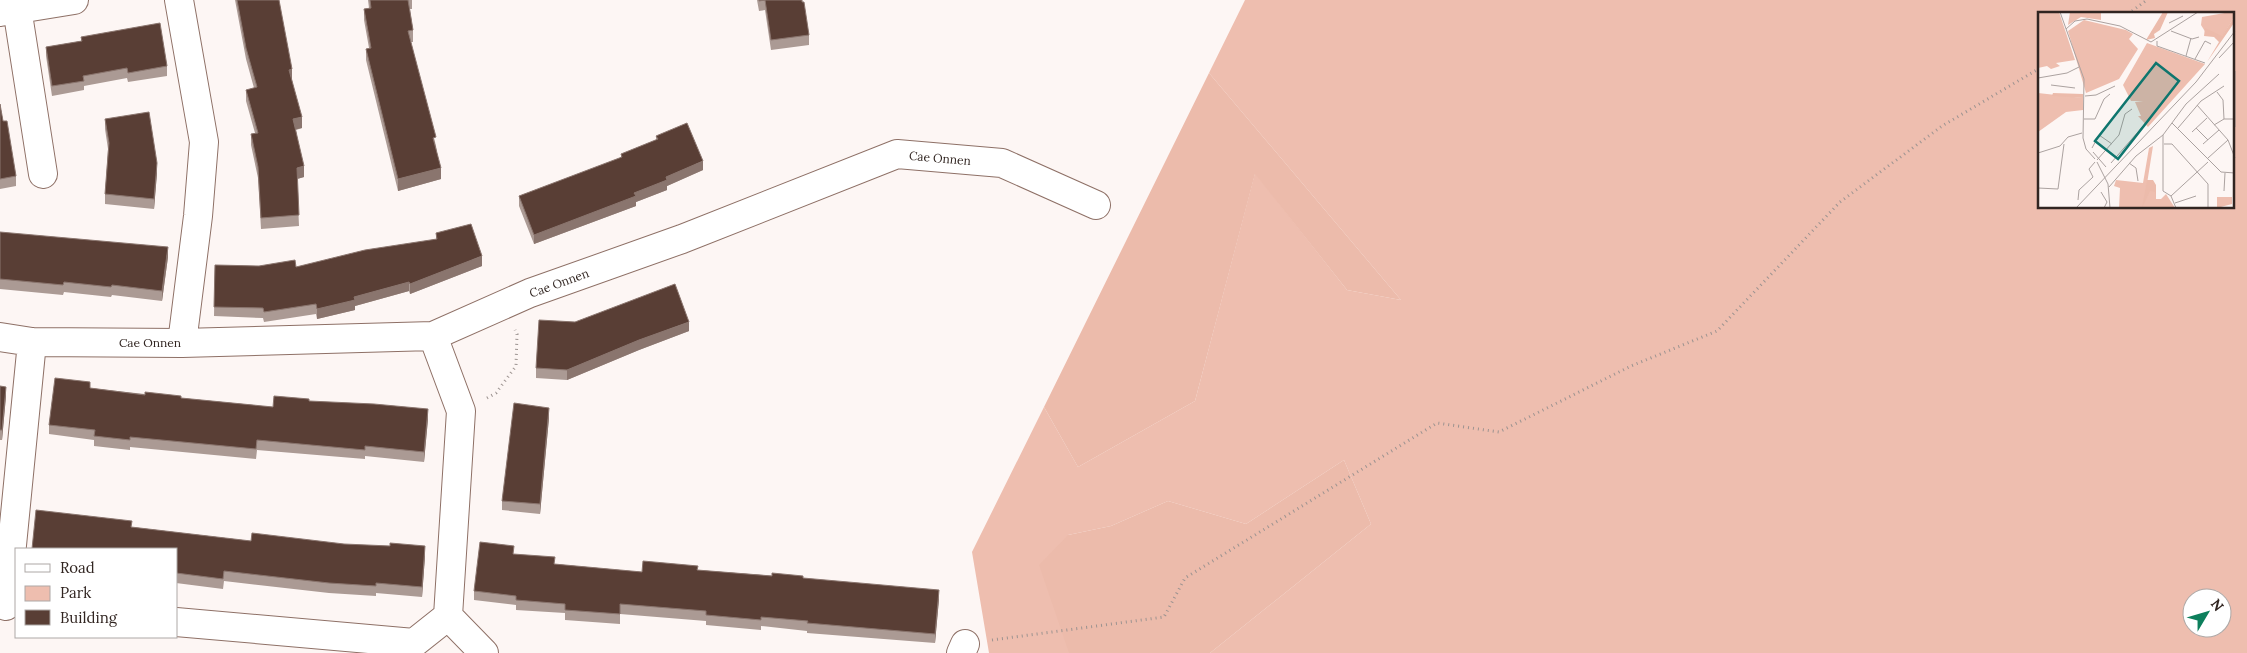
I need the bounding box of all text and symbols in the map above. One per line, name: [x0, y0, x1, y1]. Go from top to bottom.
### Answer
inset map: [2038, 12, 2234, 209]
street label: Cae Onnen: [908, 148, 972, 168]
street label: Cae Onnen: [527, 265, 591, 301]
street label: Cae Onnen: [119, 335, 181, 350]
legend: [15, 548, 178, 638]
text: Road: [60, 558, 95, 577]
text: Park: [60, 583, 91, 602]
north arrow: [2182, 588, 2232, 638]
text: N: [2207, 595, 2228, 615]
text: Building: [60, 608, 118, 627]

